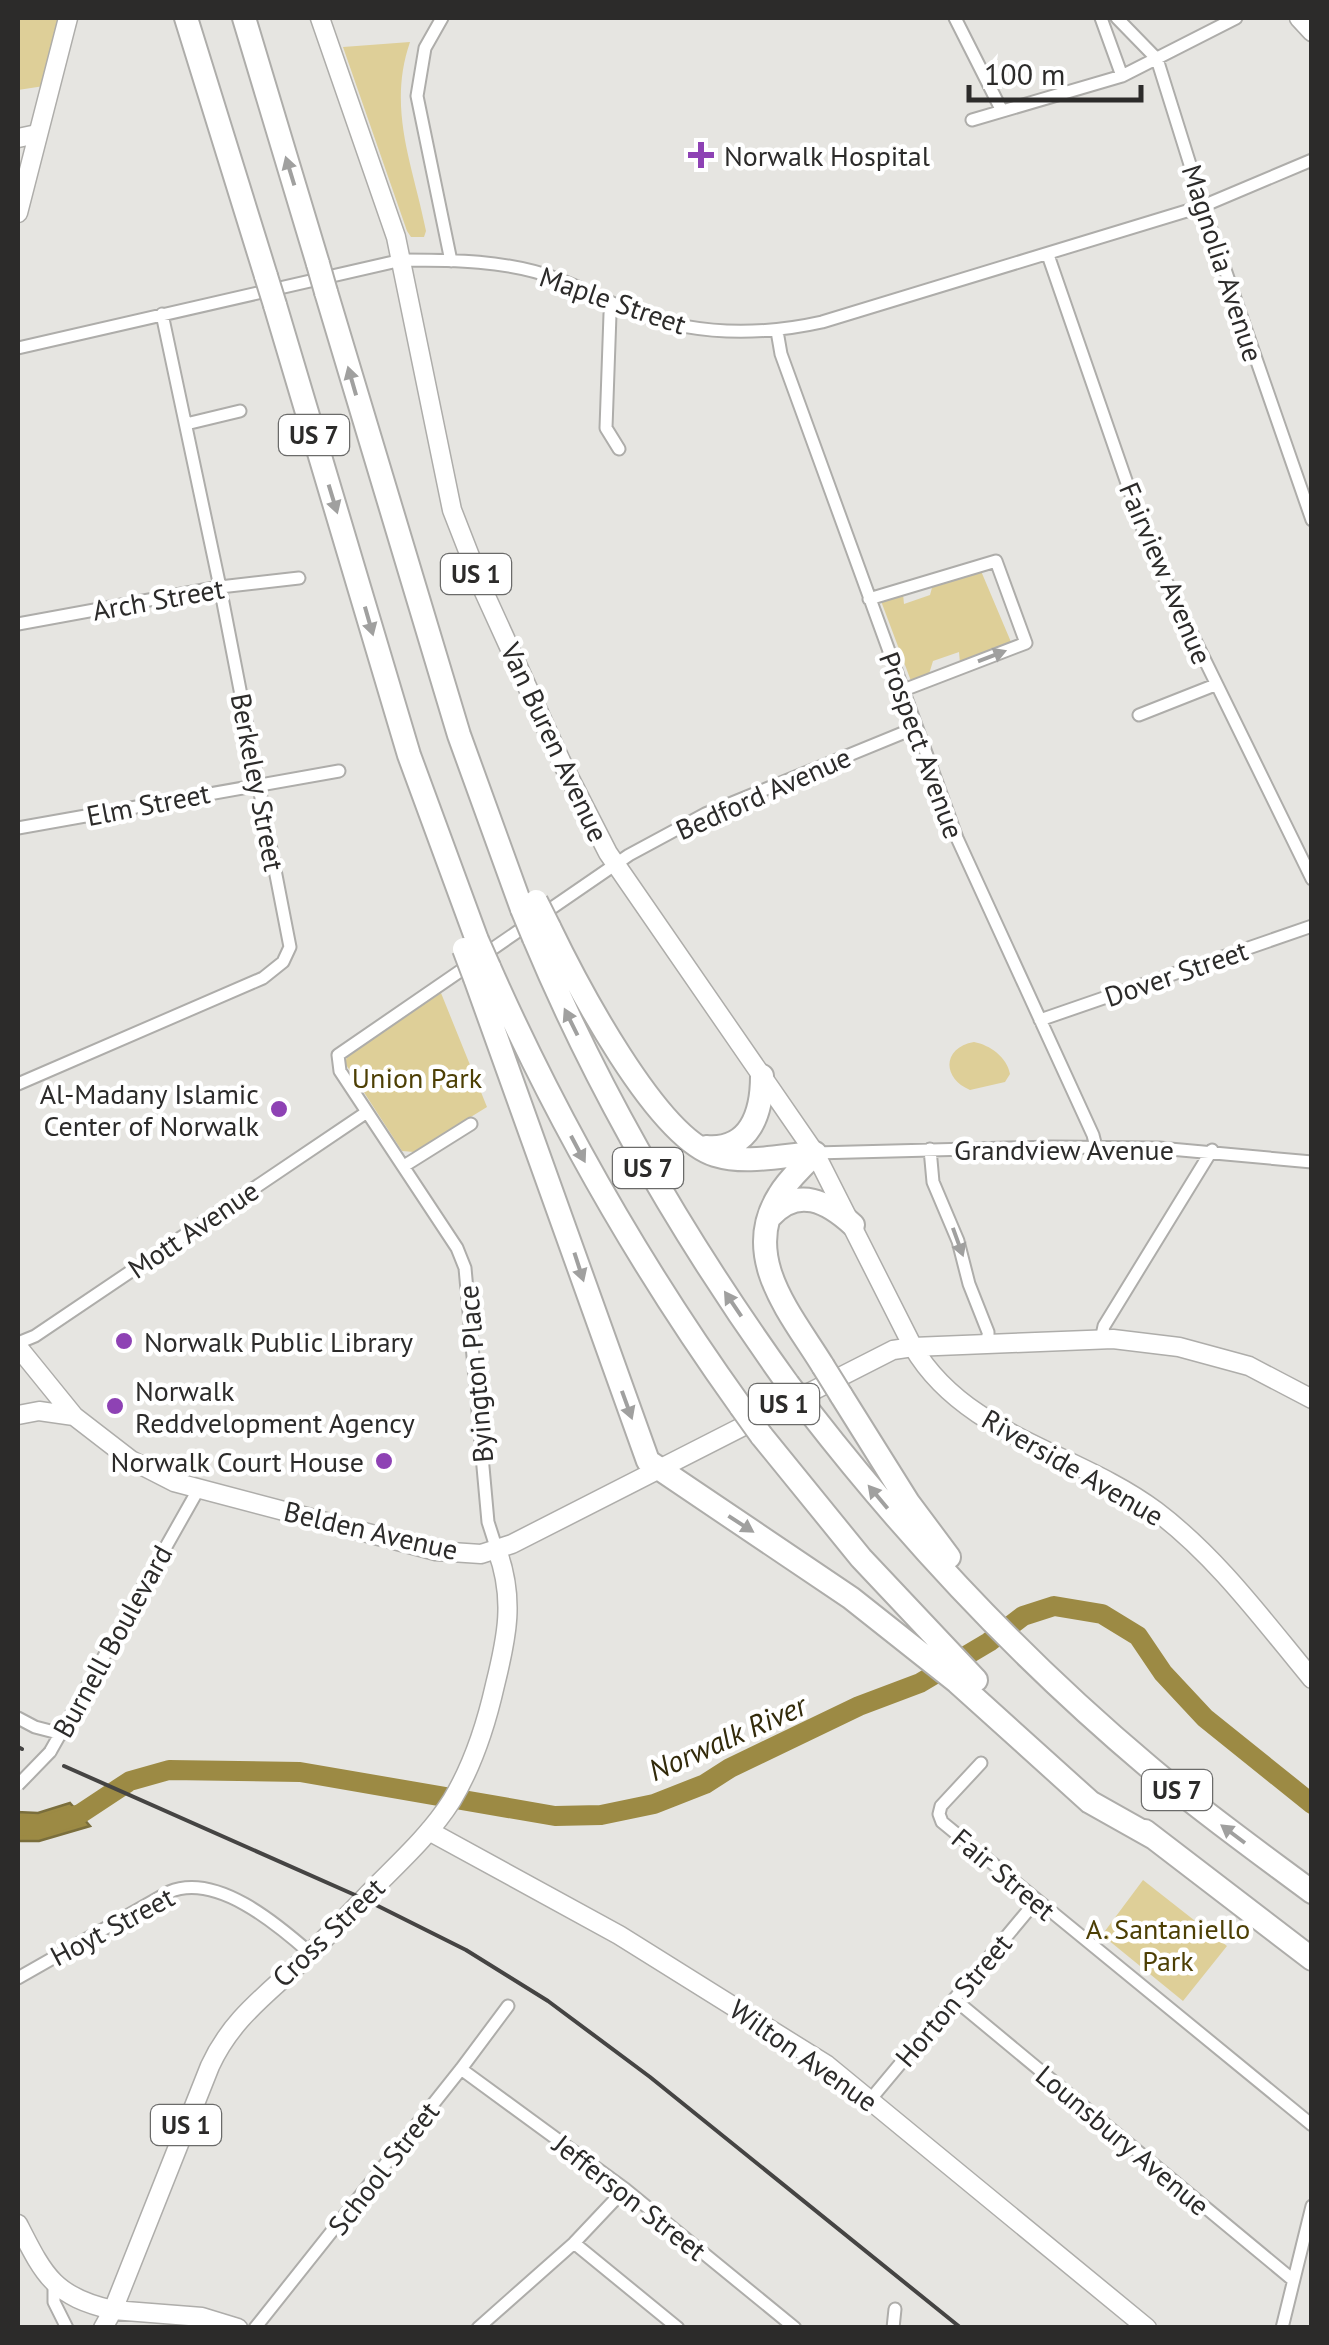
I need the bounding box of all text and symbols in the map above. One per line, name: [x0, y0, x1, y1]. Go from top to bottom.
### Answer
scale bar: [969, 40, 1142, 102]
text: 100 m: [984, 54, 1065, 93]
place label: Norwalk Hospital: [724, 137, 930, 174]
marker: Norwalk Hospital: [688, 142, 714, 168]
one-way arrow: [282, 155, 297, 186]
street label: Magnolia Avenue: [1174, 160, 1272, 366]
street label: Maple Street: [535, 258, 692, 342]
one-way arrow: [344, 366, 359, 396]
road number: US 7: [279, 415, 349, 455]
street label: Fairview Avenue: [1111, 476, 1221, 670]
one-way arrow: [326, 484, 341, 514]
road number: US 1: [441, 554, 511, 594]
street label: Arch Street: [89, 569, 227, 629]
one-way arrow: [362, 606, 377, 637]
street label: Van Buren Avenue: [492, 636, 617, 848]
street label: Prospect Avenue: [871, 646, 973, 844]
one-way arrow: [978, 648, 1008, 663]
street label: Berkeley Street: [223, 690, 293, 874]
street label: Bedford Avenue: [670, 738, 856, 848]
street label: Elm Street: [83, 774, 213, 834]
street label: Dover Street: [1100, 931, 1253, 1015]
one-way arrow: [563, 1007, 580, 1036]
park label: Union Park: [352, 1059, 483, 1096]
place label: Al-Madany Islamic Center of Norwalk: [40, 1075, 260, 1144]
marker: Al-Madany Islamic Center of Norwalk: [268, 1098, 290, 1120]
street label: Grandview Avenue: [954, 1131, 1174, 1168]
one-way arrow: [569, 1135, 586, 1164]
road number: US 7: [613, 1148, 683, 1188]
street label: Mott Avenue: [120, 1172, 266, 1286]
one-way arrow: [951, 1227, 966, 1257]
one-way arrow: [573, 1252, 588, 1282]
street label: Byington Place: [449, 1284, 501, 1464]
one-way arrow: [724, 1290, 742, 1317]
place label: Norwalk Public Library: [144, 1323, 413, 1360]
marker: Norwalk Public Library: [113, 1330, 135, 1352]
place label: Norwalk Reddvelopment Agency: [135, 1372, 415, 1441]
road number: US 1: [749, 1384, 819, 1424]
one-way arrow: [620, 1391, 635, 1421]
marker: Norwalk Reddvelopment Agency: [104, 1395, 126, 1417]
street label: Riverside Avenue: [976, 1400, 1170, 1534]
place label: Norwalk Court House: [111, 1443, 364, 1480]
marker: Norwalk Court House: [373, 1450, 395, 1472]
one-way arrow: [867, 1485, 889, 1510]
street label: Belden Avenue: [280, 1492, 462, 1568]
one-way arrow: [727, 1514, 755, 1532]
street label: Burnell Boulevard: [44, 1538, 180, 1744]
water label: Norwalk River: [642, 1684, 814, 1789]
road number: US 7: [1142, 1770, 1212, 1810]
street label: Fair Street: [944, 1820, 1064, 1928]
one-way arrow: [1220, 1824, 1246, 1844]
street label: Cross Street: [264, 1869, 393, 1995]
street label: Hoyt Street: [44, 1878, 181, 1974]
park label: A. Santaniello Park: [1086, 1910, 1250, 1979]
street label: Horton Street: [887, 1925, 1020, 2074]
street label: Wilton Avenue: [723, 1990, 885, 2120]
street label: Lounsbury Avenue: [1028, 2056, 1218, 2224]
street label: School Street: [319, 2093, 447, 2242]
road number: US 1: [151, 2105, 221, 2145]
street label: Jefferson Street: [545, 2125, 715, 2269]

